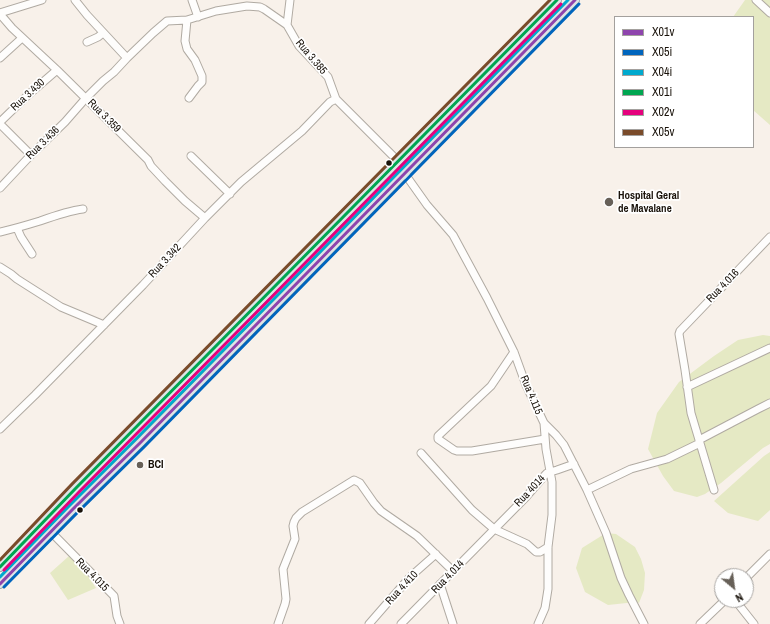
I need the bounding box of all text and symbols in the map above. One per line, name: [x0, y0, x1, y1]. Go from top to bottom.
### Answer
legend: [614, 16, 754, 148]
text: X01v: [652, 24, 674, 40]
street label: Rua 3.385: [293, 37, 329, 77]
text: X05i: [652, 44, 672, 60]
text: X04i: [652, 64, 672, 80]
street label: Rua 3.430: [8, 76, 48, 114]
text: X01i: [652, 84, 672, 100]
street label: Rua 3.359: [85, 97, 123, 135]
text: X02v: [652, 104, 674, 120]
street label: Rua 3.436: [24, 124, 62, 162]
text: X05v: [652, 124, 674, 140]
unlabelled marker: [384, 158, 394, 168]
place label: Hospital Geral de Mavalane: [618, 189, 679, 215]
marker: Hospital Geral de Mavalane: [603, 196, 615, 208]
street label: Rua 3.342: [146, 241, 184, 281]
street label: Rua 4.016: [704, 266, 742, 306]
street label: Rua 4.115: [517, 374, 545, 416]
place label: BCI: [148, 458, 164, 472]
marker: BCI: [135, 460, 145, 470]
street label: Rua 4014: [512, 472, 548, 510]
unlabelled marker: [75, 505, 85, 515]
street label: Rua 4.015: [73, 556, 111, 594]
street label: Rua 4.014: [429, 557, 467, 597]
street label: Rua 4.410: [383, 568, 421, 608]
north arrow: [714, 568, 754, 608]
text: N: [733, 590, 746, 605]

